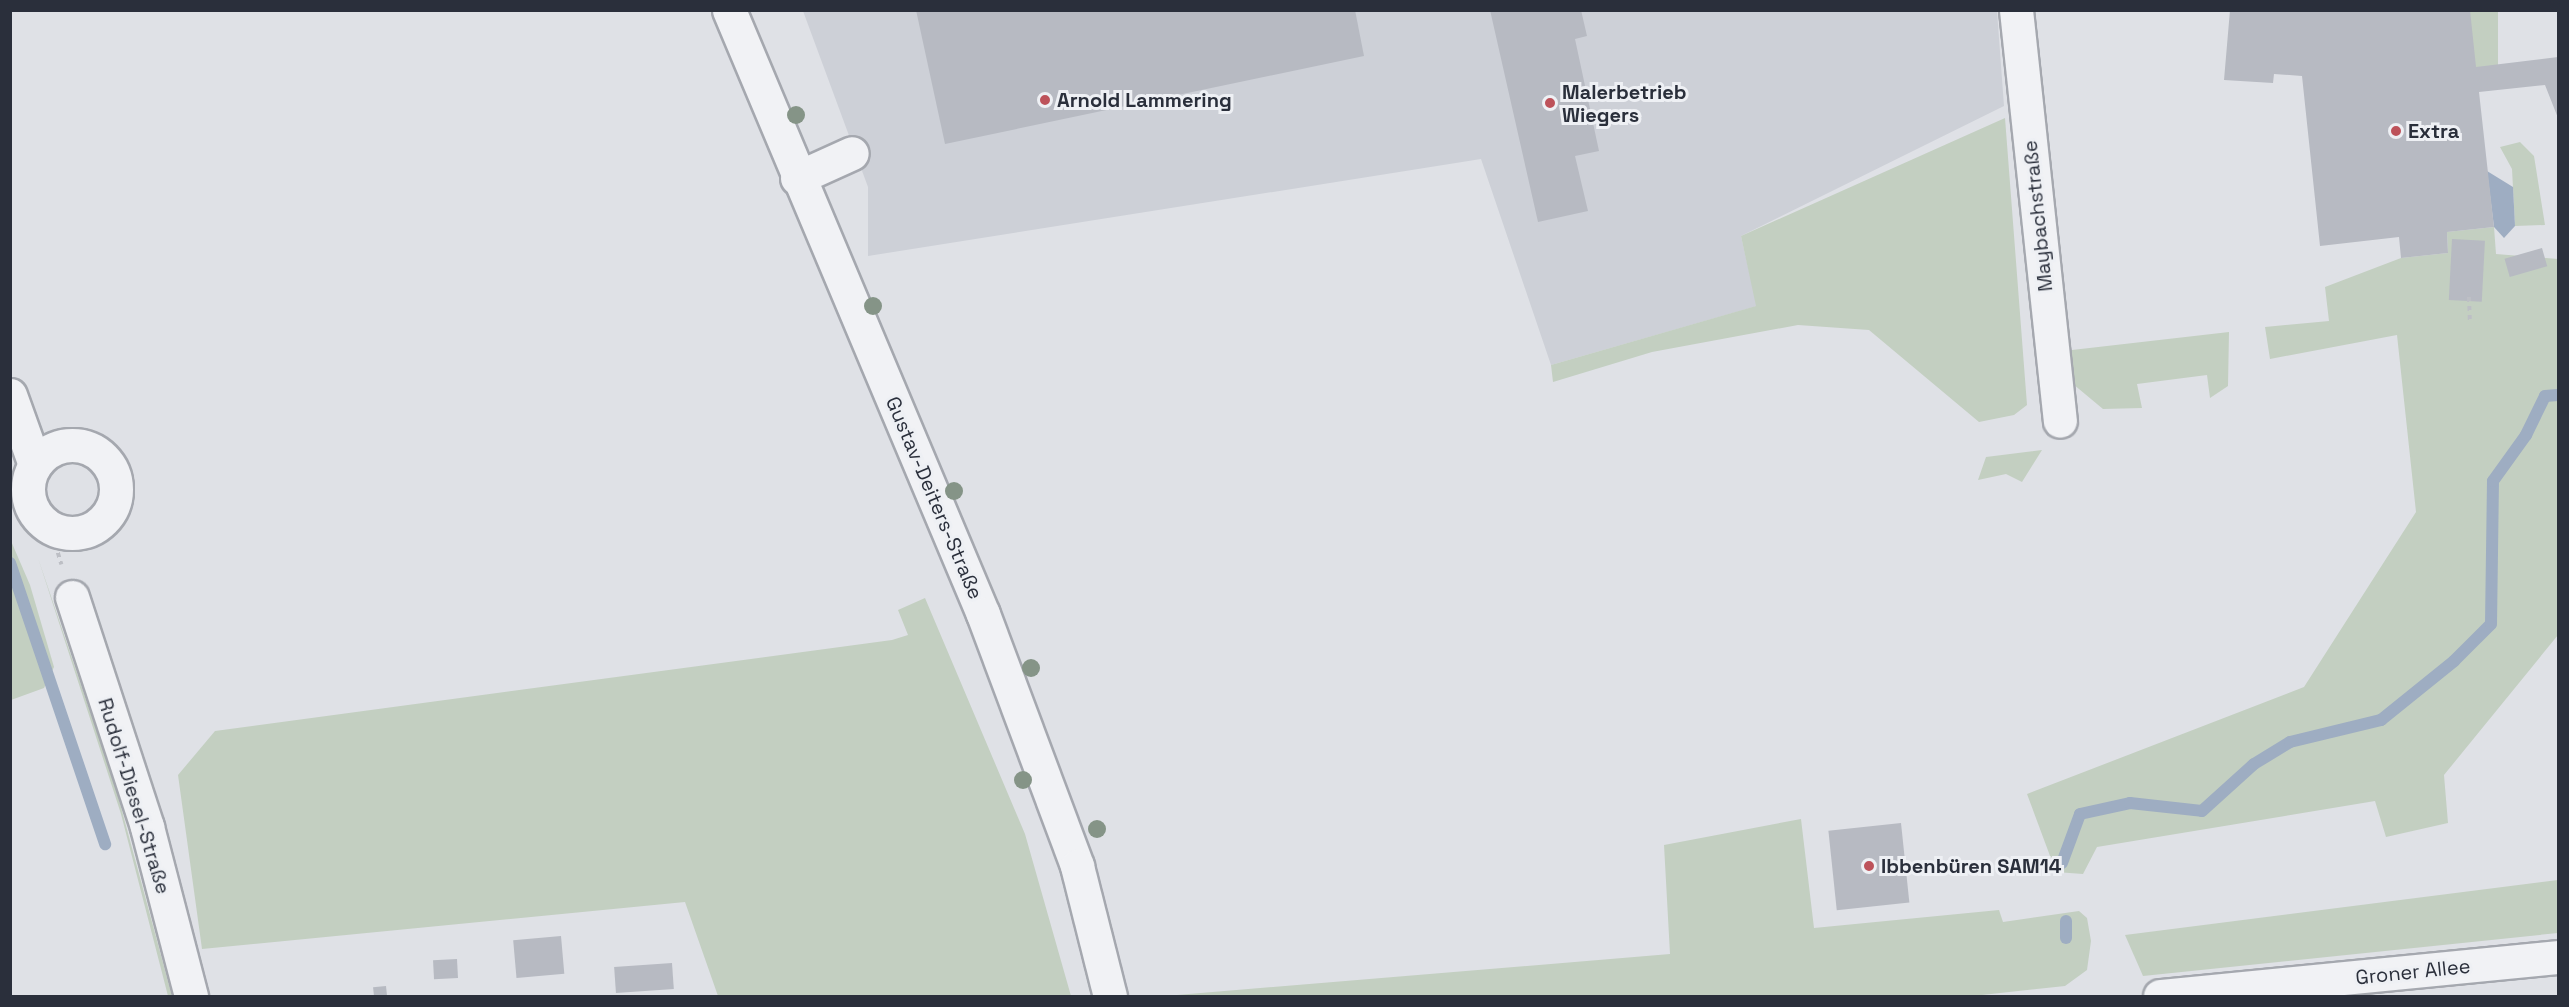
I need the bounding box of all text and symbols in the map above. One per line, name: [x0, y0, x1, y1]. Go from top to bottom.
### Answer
place label: Malerbetrieb Wiegers: [1562, 80, 1687, 127]
place label: Arnold Lammering: [1057, 88, 1232, 112]
marker: Arnold Lammering: [1038, 93, 1052, 107]
marker: Malerbetrieb Wiegers: [1543, 96, 1557, 110]
place label: Extra: [2408, 119, 2459, 143]
marker: Extra: [2389, 124, 2403, 138]
street label: Maybachstraße: [2018, 139, 2058, 293]
street label: Gustav-Deiters-Straße: [880, 393, 988, 603]
street label: Rudolf-Diesel-Straße: [93, 695, 175, 897]
place label: Ibbenbüren SAM14: [1881, 854, 2061, 878]
marker: Ibbenbüren SAM14: [1862, 859, 1876, 873]
street label: Groner Allee: [2354, 954, 2472, 990]

